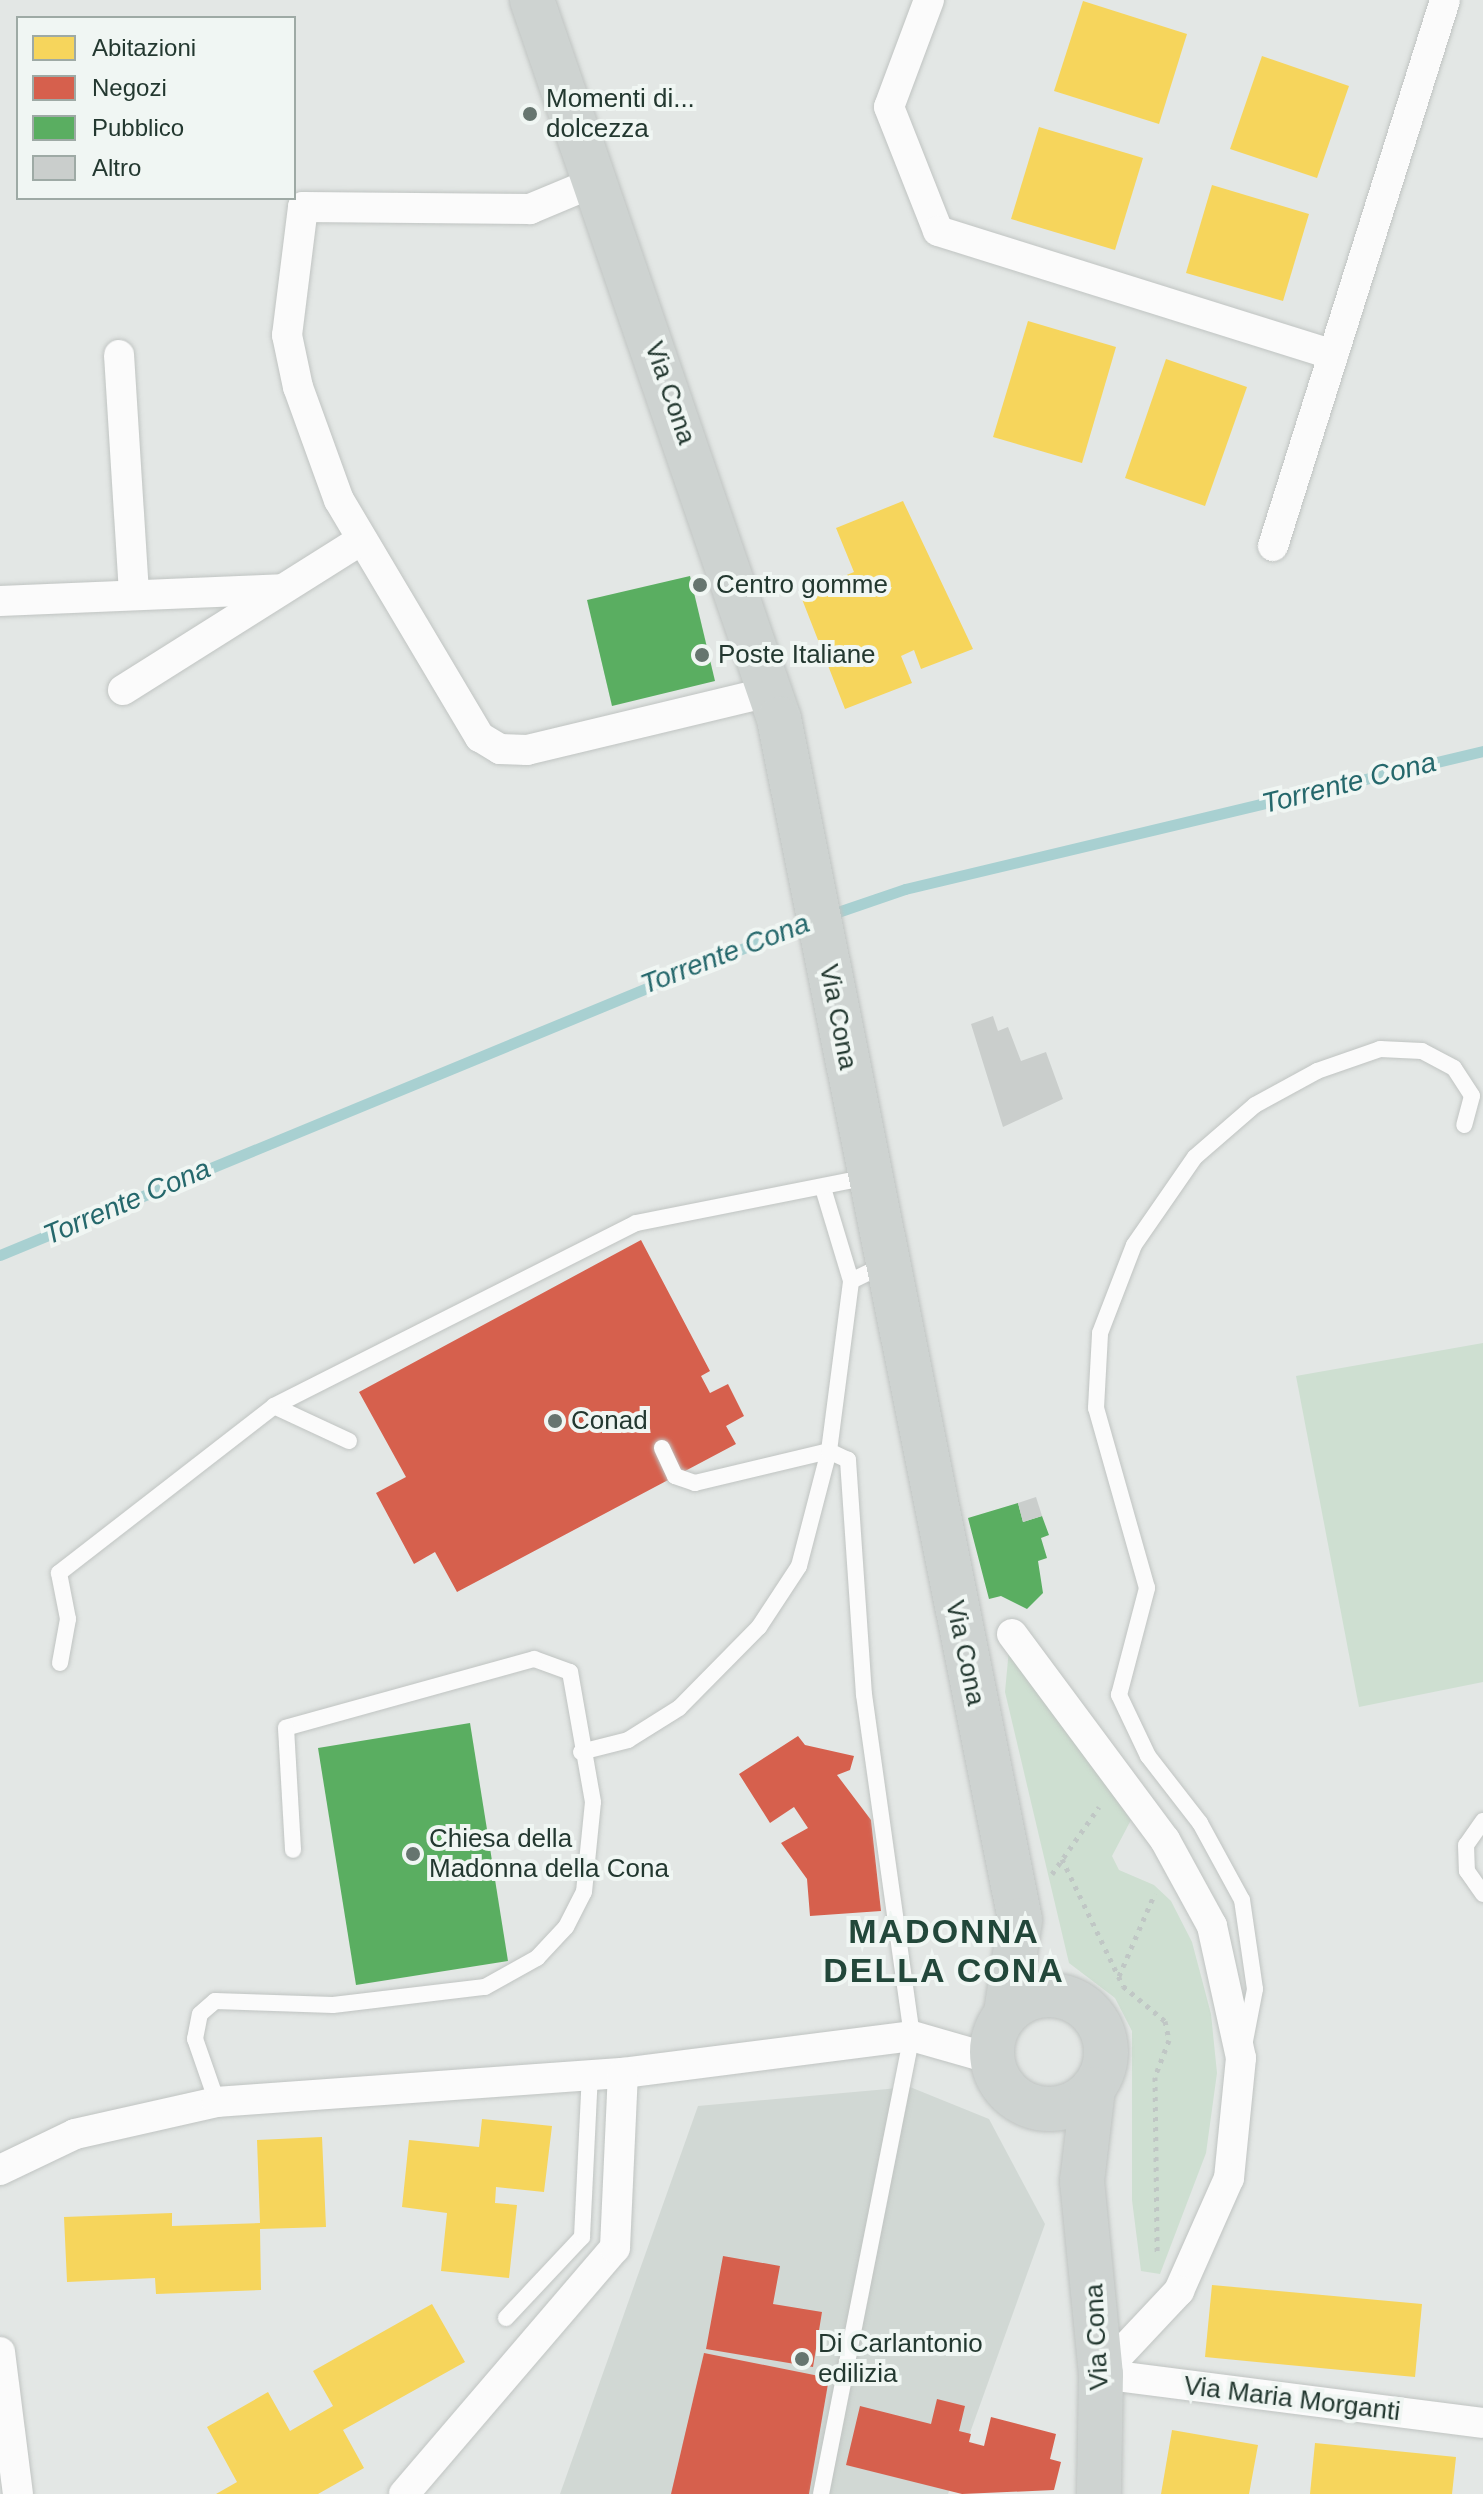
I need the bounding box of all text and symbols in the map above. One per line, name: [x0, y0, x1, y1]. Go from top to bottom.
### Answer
legend: [16, 16, 296, 200]
text: Abitazioni: [92, 34, 196, 61]
text: Negozi: [92, 74, 167, 101]
place label: Momenti di... dolcezza: [546, 83, 695, 144]
marker: Momenti di... dolcezza: [521, 105, 539, 123]
text: Pubblico: [92, 114, 184, 141]
text: Altro: [92, 154, 141, 181]
street label: Via Cona: [638, 338, 702, 448]
place label: Centro gomme: [716, 569, 888, 601]
marker: Centro gomme: [691, 576, 709, 594]
place label: Poste Italiane: [718, 639, 876, 671]
marker: Poste Italiane: [693, 646, 711, 664]
water label: Torrente Cona: [1259, 745, 1439, 821]
water label: Torrente Cona: [636, 906, 814, 1002]
street label: Via Cona: [813, 962, 863, 1072]
water label: Torrente Cona: [39, 1152, 215, 1252]
place label: Conad: [571, 1405, 648, 1437]
marker: Conad: [546, 1412, 564, 1430]
street label: Via Cona: [939, 1598, 991, 1708]
place label: Chiesa della Madonna della Cona: [429, 1823, 669, 1884]
marker: Chiesa della Madonna della Cona: [404, 1845, 422, 1863]
district label: MADONNA DELLA CONA: [823, 1911, 1065, 1990]
street label: Via Cona: [1079, 2283, 1115, 2391]
place label: Di Carlantonio edilizia: [818, 2328, 983, 2390]
marker: Di Carlantonio edilizia: [793, 2350, 811, 2368]
street label: Via Maria Morganti: [1182, 2370, 1402, 2428]

